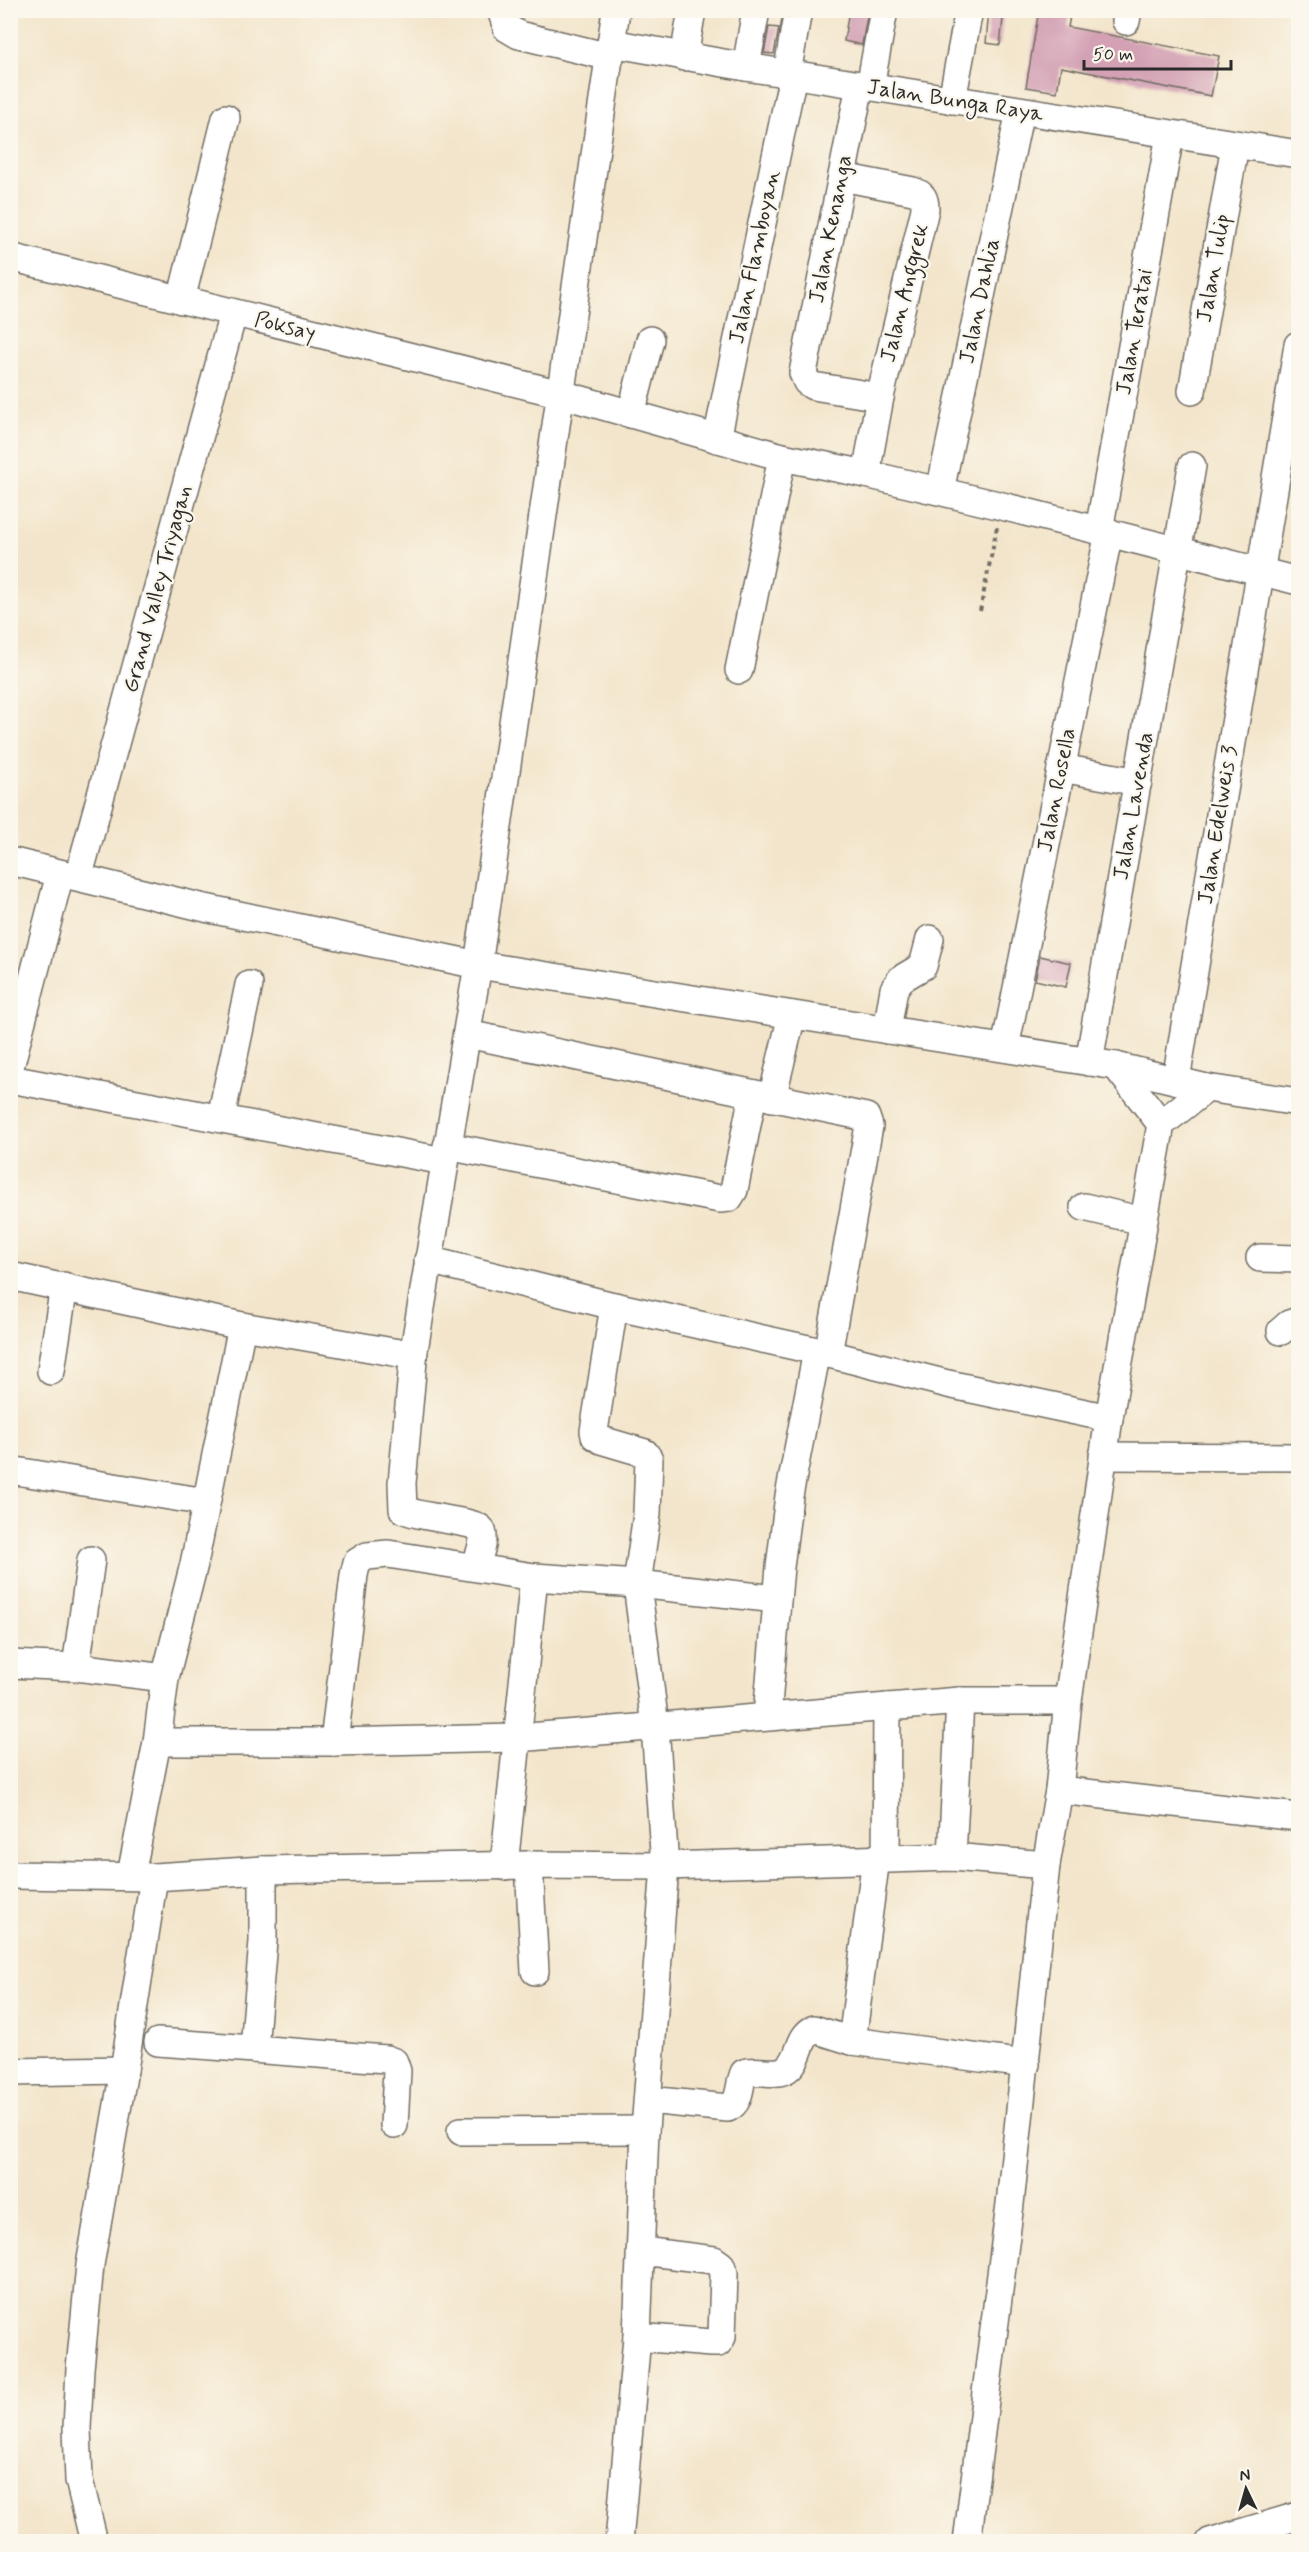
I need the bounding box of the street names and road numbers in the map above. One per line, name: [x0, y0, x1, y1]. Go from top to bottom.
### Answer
street label: Jalan Bunga Raya: [864, 73, 1046, 132]
street label: Jalan Kenanga: [803, 153, 860, 306]
street label: Jalan Flamboyan: [723, 168, 787, 346]
street label: Jalan Tulip: [1191, 211, 1237, 325]
street label: Jalan Anggrek: [874, 221, 939, 366]
street label: Jalan Dahlia: [953, 236, 1007, 366]
street label: Jalan Teratai: [1110, 267, 1160, 397]
street label: Poksay: [251, 306, 319, 348]
street label: Grand Valley Triyagan: [117, 482, 202, 697]
street label: Jalan Rosella: [1031, 726, 1083, 854]
street label: Jalan Lavenda: [1107, 730, 1161, 882]
street label: Jalan Edelweis 3: [1192, 744, 1244, 906]

